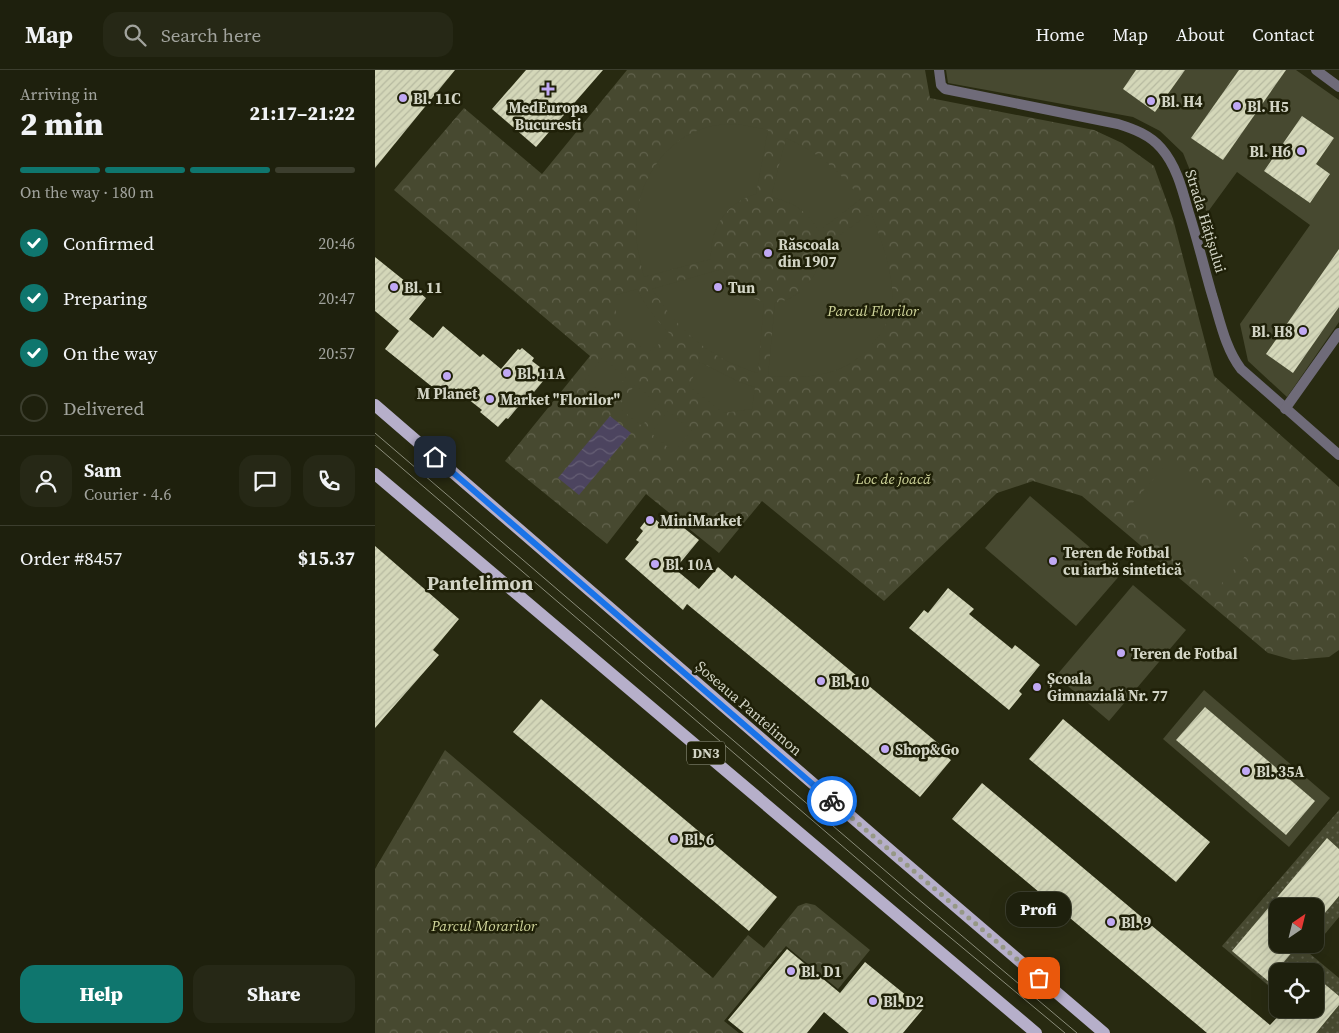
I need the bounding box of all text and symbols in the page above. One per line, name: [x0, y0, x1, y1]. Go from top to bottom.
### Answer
search box: [103, 12, 453, 57]
text: Map: [25, 18, 73, 51]
icon: search: [121, 21, 149, 49]
text: Search here: [161, 22, 261, 48]
text: Home: [1036, 22, 1085, 47]
text: Map: [1113, 22, 1148, 47]
text: About: [1176, 22, 1224, 47]
text: Contact: [1252, 22, 1314, 47]
marker: MedEuropa Bucuresti: [541, 82, 555, 96]
text: Arriving in: [20, 83, 98, 105]
place label: Bl. 11C: [413, 88, 461, 109]
place label: Bl. H4: [1161, 91, 1203, 112]
marker: Bl. 11C: [397, 92, 409, 104]
marker: Bl. H4: [1145, 95, 1157, 107]
place label: Bl. H5: [1247, 96, 1289, 117]
place label: MedEuropa Bucuresti: [508, 97, 589, 135]
text: 21:17–21:22: [250, 100, 355, 126]
marker: Bl. H5: [1231, 100, 1243, 112]
text: 2 min: [20, 102, 103, 146]
place label: Bl. H6: [1249, 141, 1291, 162]
marker: Bl. H6: [1295, 145, 1307, 157]
street label: Strada Hățișului: [1180, 167, 1232, 275]
text: On the way · 180 m: [20, 181, 154, 203]
icon: check: [20, 229, 48, 257]
text: Confirmed: [63, 230, 154, 256]
text: 20:46: [318, 232, 355, 254]
place label: Răscoala din 1907: [778, 234, 841, 272]
marker: Răscoala din 1907: [762, 247, 774, 259]
place label: Bl. 11: [404, 277, 442, 298]
place label: Tun: [728, 277, 755, 298]
marker: Bl. 11: [388, 281, 400, 293]
marker: Tun: [712, 281, 724, 293]
icon: check: [20, 284, 48, 312]
text: Preparing: [63, 285, 147, 311]
text: 20:47: [318, 287, 355, 309]
park label: Parcul Florilor: [826, 300, 920, 321]
place label: Bl. H8: [1251, 321, 1293, 342]
marker: Bl. H8: [1297, 325, 1309, 337]
icon: check: [20, 339, 48, 367]
text: On the way: [63, 340, 158, 366]
text: 20:57: [318, 342, 355, 364]
place label: Bl. 11A: [517, 363, 565, 384]
marker: Bl. 11A: [501, 367, 513, 379]
marker: M Planet: [441, 370, 453, 382]
place label: M Planet: [417, 383, 478, 404]
place label: Market "Florilor": [500, 389, 620, 410]
marker: Market "Florilor": [484, 393, 496, 405]
text: Delivered: [63, 395, 144, 421]
pin: [414, 436, 456, 478]
icon: home: [421, 443, 449, 471]
button: person: [20, 455, 72, 507]
button: chat: [239, 455, 291, 507]
button: phone: [303, 455, 355, 507]
text: Sam: [84, 457, 122, 483]
park label: Loc de joacă: [854, 468, 931, 489]
text: Courier · 4.6: [84, 483, 172, 505]
place label: MiniMarket: [660, 510, 742, 531]
marker: MiniMarket: [644, 514, 656, 526]
place label: Teren de Fotbal cu iarbă sintetică: [1063, 542, 1183, 580]
text: Order #8457: [20, 545, 122, 571]
text: $15.37: [298, 545, 355, 571]
place label: Bl. 10A: [665, 554, 713, 575]
marker: Teren de Fotbal cu iarbă sintetică: [1047, 555, 1059, 567]
marker: Bl. 10A: [649, 558, 661, 570]
district label: Pantelimon: [427, 569, 533, 597]
place label: Teren de Fotbal: [1131, 643, 1238, 664]
marker: Teren de Fotbal: [1115, 647, 1127, 659]
street label: Șoseaua Pantelimon: [691, 656, 807, 760]
place label: Școala Gimnazială Nr. 77: [1047, 668, 1168, 706]
place label: Bl. 10: [831, 671, 869, 692]
marker: Bl. 10: [815, 675, 827, 687]
marker: Școala Gimnazială Nr. 77: [1031, 681, 1043, 693]
place label: Shop&Go: [895, 739, 960, 760]
road number: DN3: [687, 741, 725, 764]
marker: Shop&Go: [879, 743, 891, 755]
place label: Bl. 35A: [1256, 761, 1304, 782]
marker: Bl. 35A: [1240, 765, 1252, 777]
courier: [807, 776, 857, 826]
icon: bike: [818, 787, 846, 815]
place label: Bl. 6: [684, 829, 714, 850]
marker: Bl. 6: [668, 833, 680, 845]
callout: Profi: [1007, 893, 1071, 928]
text: Profi: [1020, 898, 1057, 920]
north arrow: [1269, 898, 1324, 952]
map controls: [1269, 898, 1324, 1018]
place label: Bl. 9: [1121, 912, 1151, 933]
park label: Parcul Morarilor: [430, 915, 538, 936]
marker: Bl. 9: [1105, 916, 1117, 928]
pin: [1018, 957, 1060, 999]
place label: Bl. D1: [801, 961, 842, 982]
button: locate: [1269, 963, 1324, 1018]
icon: bag: [1025, 964, 1053, 992]
button: Help: [20, 965, 183, 1023]
button: Share: [193, 965, 355, 1023]
marker: Bl. D1: [785, 965, 797, 977]
place label: Bl. D2: [883, 991, 924, 1012]
marker: Bl. D2: [867, 995, 879, 1007]

